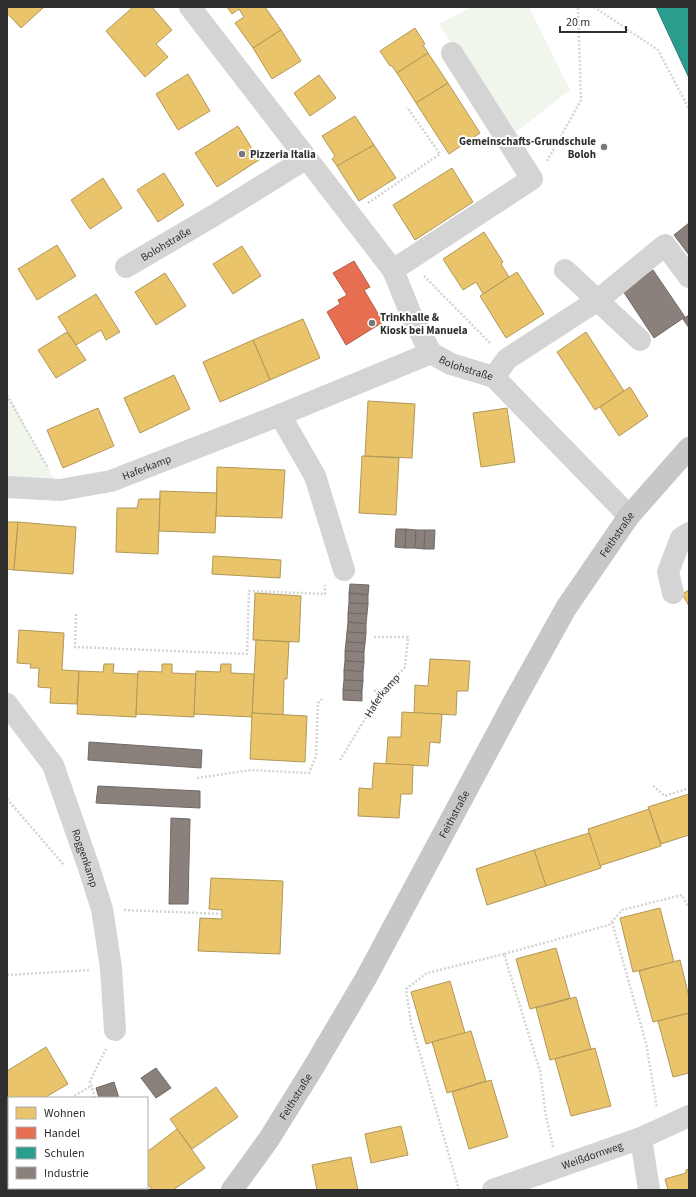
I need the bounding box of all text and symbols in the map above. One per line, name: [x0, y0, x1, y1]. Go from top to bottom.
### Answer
scale bar: [560, 8, 626, 34]
text: 20 m: [566, 14, 590, 31]
place label: Gemeinschafts-Grundschule Boloh: [459, 134, 596, 162]
marker: Gemeinschafts-Grundschule Boloh: [599, 142, 609, 152]
place label: Pizzeria Italia: [250, 147, 316, 162]
marker: Pizzeria Italia: [237, 149, 247, 159]
street label: Bolohstraße: [138, 223, 194, 264]
place label: Trinkhalle & Kiosk bei Manuela: [380, 310, 468, 338]
marker: Trinkhalle & Kiosk bei Manuela: [367, 318, 377, 328]
street label: Bolohstraße: [436, 351, 495, 384]
street label: Haferkamp: [120, 451, 173, 483]
street label: Feithstraße: [596, 508, 638, 560]
street label: Haferkamp: [360, 670, 403, 720]
street label: Feithstraße: [435, 787, 473, 841]
street label: Roggenkamp: [68, 827, 102, 889]
street label: Feithstraße: [275, 1070, 316, 1123]
legend: [8, 1097, 148, 1189]
text: Wohnen: [44, 1105, 86, 1122]
text: Handel: [44, 1125, 80, 1142]
street label: Weißdornweg: [559, 1137, 625, 1173]
text: Schulen: [44, 1145, 85, 1162]
text: Industrie: [44, 1165, 89, 1182]

